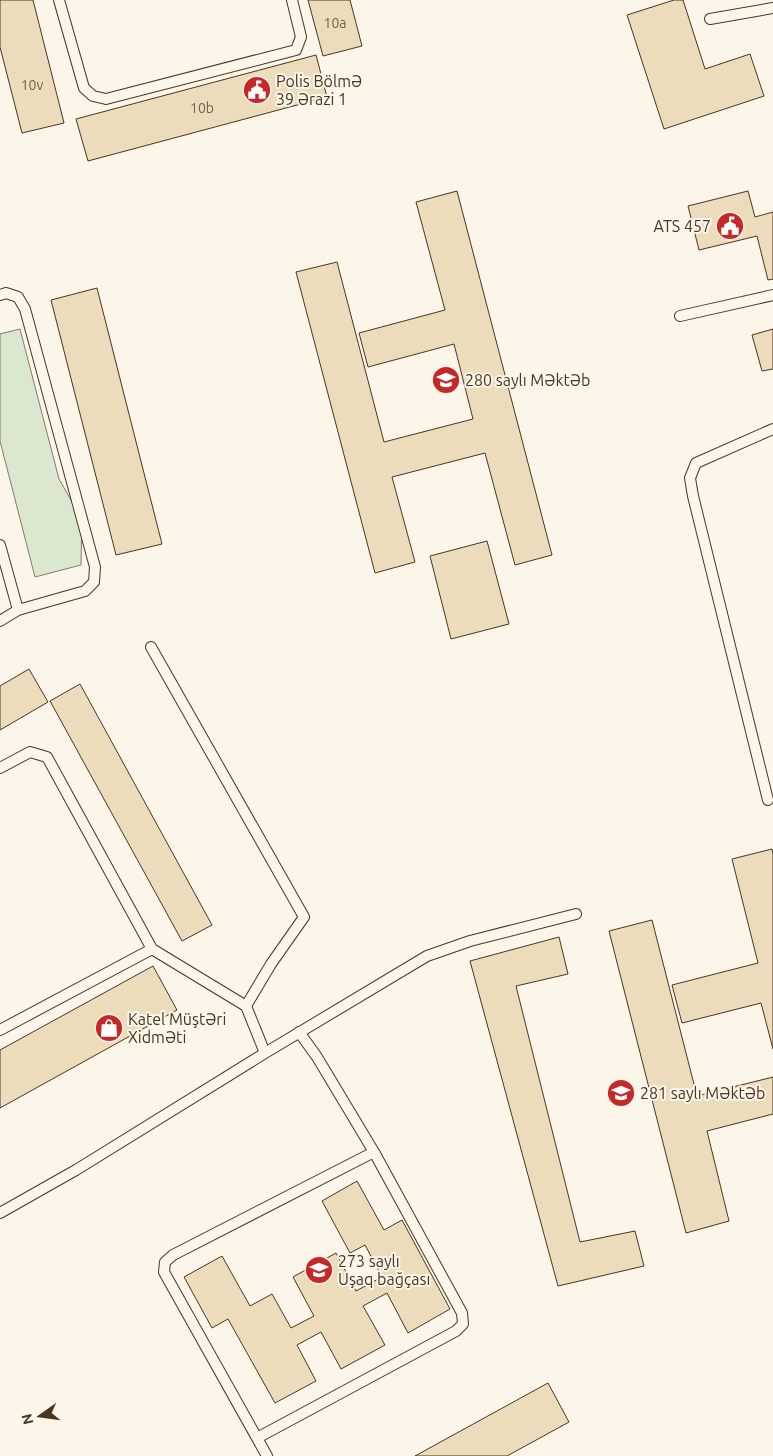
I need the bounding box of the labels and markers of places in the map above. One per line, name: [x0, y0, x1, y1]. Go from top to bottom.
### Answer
place label: Polis Bölmə 39 Ərazi 1: [276, 72, 362, 108]
public building icon: Polis Bölmə 39 Ərazi 1: [242, 75, 272, 105]
public building icon: ATS 457: [715, 211, 745, 241]
place label: ATS 457: [653, 217, 711, 235]
school or university icon: 280 saylı Məktəb: [431, 365, 461, 395]
place label: 280 saylı Məktəb: [465, 371, 590, 389]
place label: Katel Müştəri Xidməti: [128, 1010, 226, 1046]
shop icon: Katel Müştəri Xidməti: [94, 1013, 124, 1043]
school or university icon: 281 saylı Məktəb: [606, 1078, 636, 1108]
place label: 281 saylı Məktəb: [640, 1084, 765, 1102]
place label: 273 saylı Uşaq bağçası: [338, 1252, 430, 1288]
school or university icon: 273 saylı Uşaq bağçası: [304, 1255, 334, 1285]

